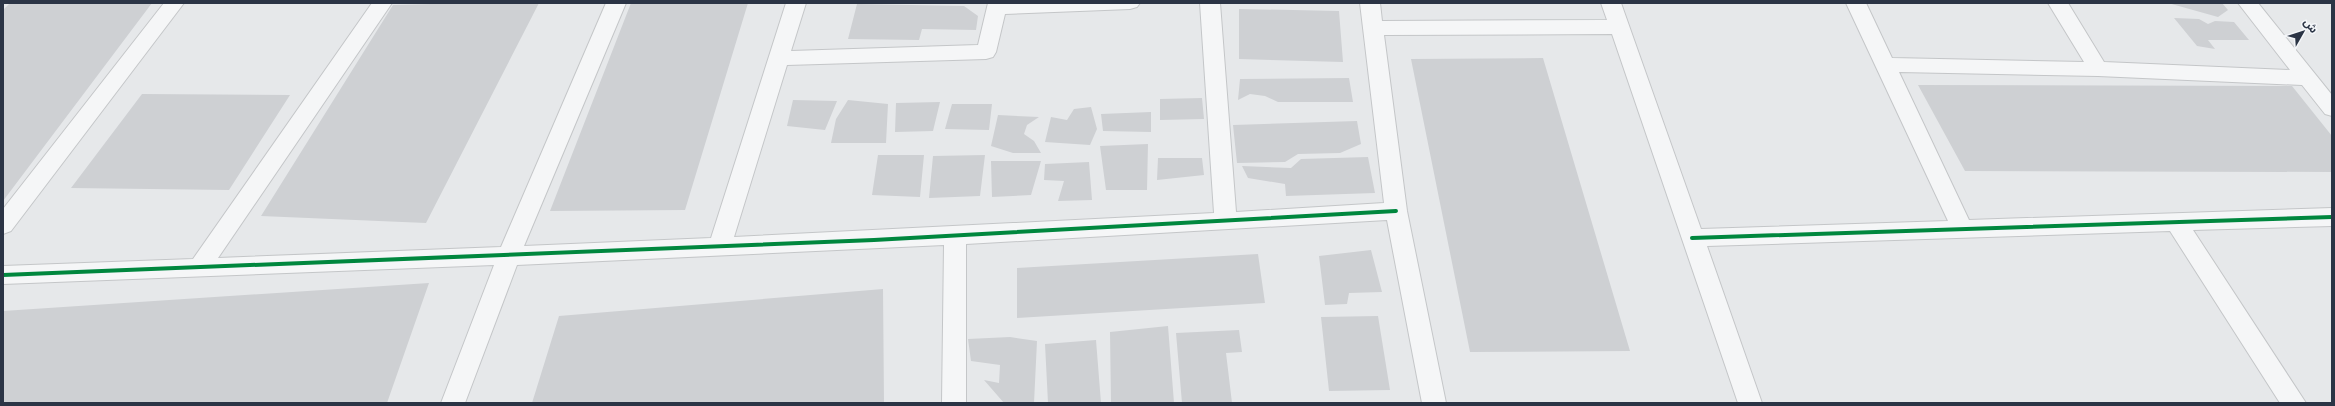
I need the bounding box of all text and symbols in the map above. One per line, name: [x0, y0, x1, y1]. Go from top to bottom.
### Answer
north arrow: [2283, 12, 2323, 52]
text: ش: [2300, 15, 2322, 37]

